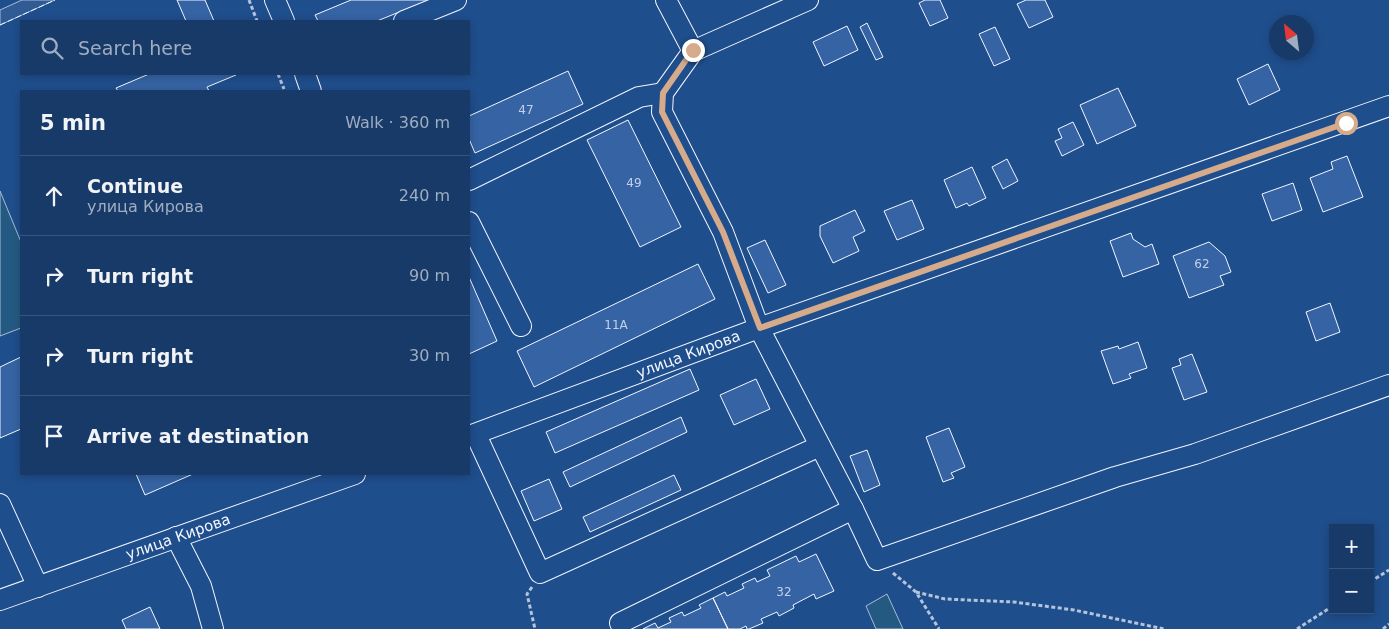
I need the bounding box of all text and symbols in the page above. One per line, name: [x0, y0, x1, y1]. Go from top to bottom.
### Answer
north arrow: [1269, 15, 1314, 60]
search box: [20, 20, 470, 75]
icon: search: [38, 34, 66, 62]
text: Search here: [78, 37, 192, 59]
route end: [682, 39, 705, 62]
house number: 47: [518, 103, 534, 117]
text: 5 min: [40, 111, 106, 135]
route start: [1335, 112, 1358, 135]
text: Walk · 360 m: [345, 113, 450, 132]
text: Continue: [87, 175, 183, 197]
house number: 49: [626, 176, 642, 190]
icon: ahead: [40, 182, 68, 210]
text: 240 m: [399, 186, 450, 205]
text: улица Кирова: [87, 197, 204, 216]
house number: 62: [1194, 257, 1210, 271]
icon: right: [40, 262, 68, 290]
text: Turn right: [87, 265, 193, 287]
text: 90 m: [409, 266, 450, 285]
house number: 11А: [604, 318, 629, 332]
street label: улица Кирова: [634, 327, 743, 382]
icon: right: [40, 342, 68, 370]
text: Turn right: [87, 345, 193, 367]
text: 30 m: [409, 346, 450, 365]
icon: arrive: [40, 422, 68, 450]
text: Arrive at destination: [87, 425, 309, 447]
street label: улица Кирова: [123, 510, 233, 564]
map controls: [1329, 524, 1374, 614]
button: +: [1329, 524, 1374, 569]
button: −: [1329, 569, 1374, 614]
house number: 32: [776, 585, 792, 599]

